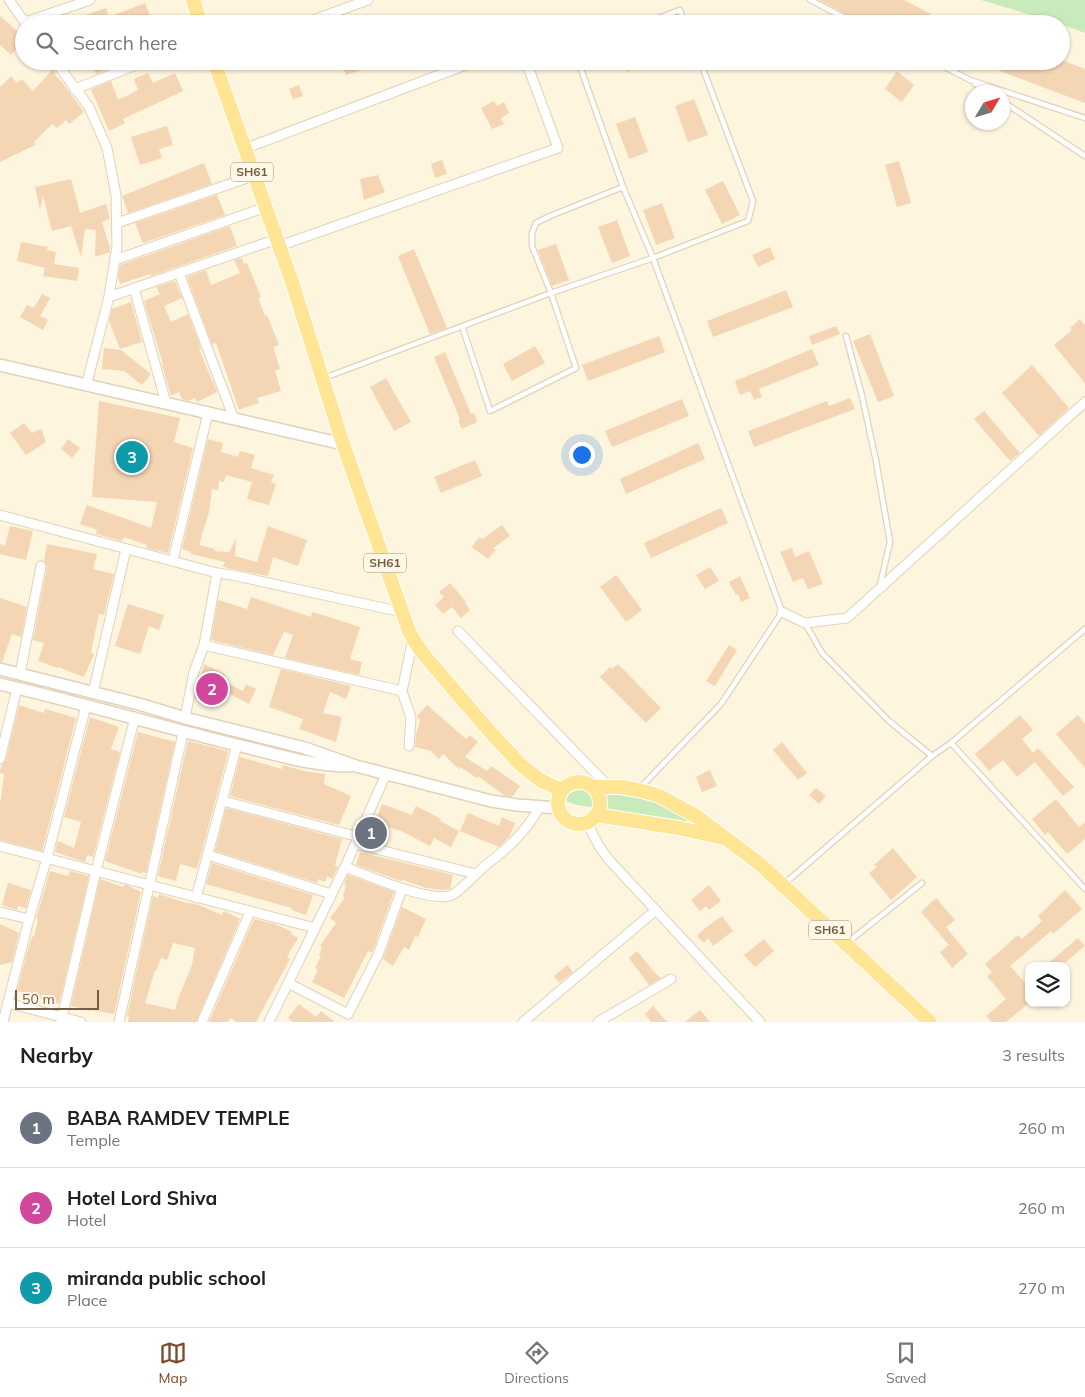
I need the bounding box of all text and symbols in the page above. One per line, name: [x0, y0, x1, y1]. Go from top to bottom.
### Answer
search box: [15, 15, 1070, 70]
icon: search: [33, 29, 61, 57]
text: Search here: [73, 31, 177, 55]
north arrow: [965, 85, 1010, 130]
road number: SH61: [231, 162, 273, 182]
pin: 3: [116, 438, 148, 476]
your location: [569, 442, 595, 468]
road number: SH61: [364, 554, 406, 572]
pin: 2: [196, 670, 228, 708]
pin: 1: [355, 814, 387, 852]
road number: SH61: [809, 920, 851, 940]
map controls: [1025, 962, 1070, 1007]
button: layers: [1025, 962, 1070, 1007]
scale bar: [15, 987, 99, 1010]
text: 50 m: [22, 990, 55, 1008]
text: Nearby: [20, 1042, 93, 1068]
text: 3 results: [1002, 1045, 1065, 1065]
text: BABA RAMDEV TEMPLE: [67, 1106, 289, 1130]
text: 1: [31, 1118, 41, 1138]
text: 260 m: [1018, 1118, 1065, 1138]
text: Temple: [67, 1130, 120, 1150]
text: Hotel Lord Shiva: [67, 1186, 217, 1210]
text: 2: [31, 1198, 41, 1218]
text: 260 m: [1018, 1198, 1065, 1218]
text: Hotel: [67, 1210, 106, 1230]
text: miranda public school: [67, 1266, 266, 1290]
text: 3: [31, 1278, 41, 1298]
text: 270 m: [1018, 1278, 1065, 1298]
text: Place: [67, 1290, 107, 1310]
tab: Map: [159, 1339, 187, 1387]
tab: Directions: [504, 1339, 569, 1387]
tab: Saved: [886, 1339, 926, 1387]

